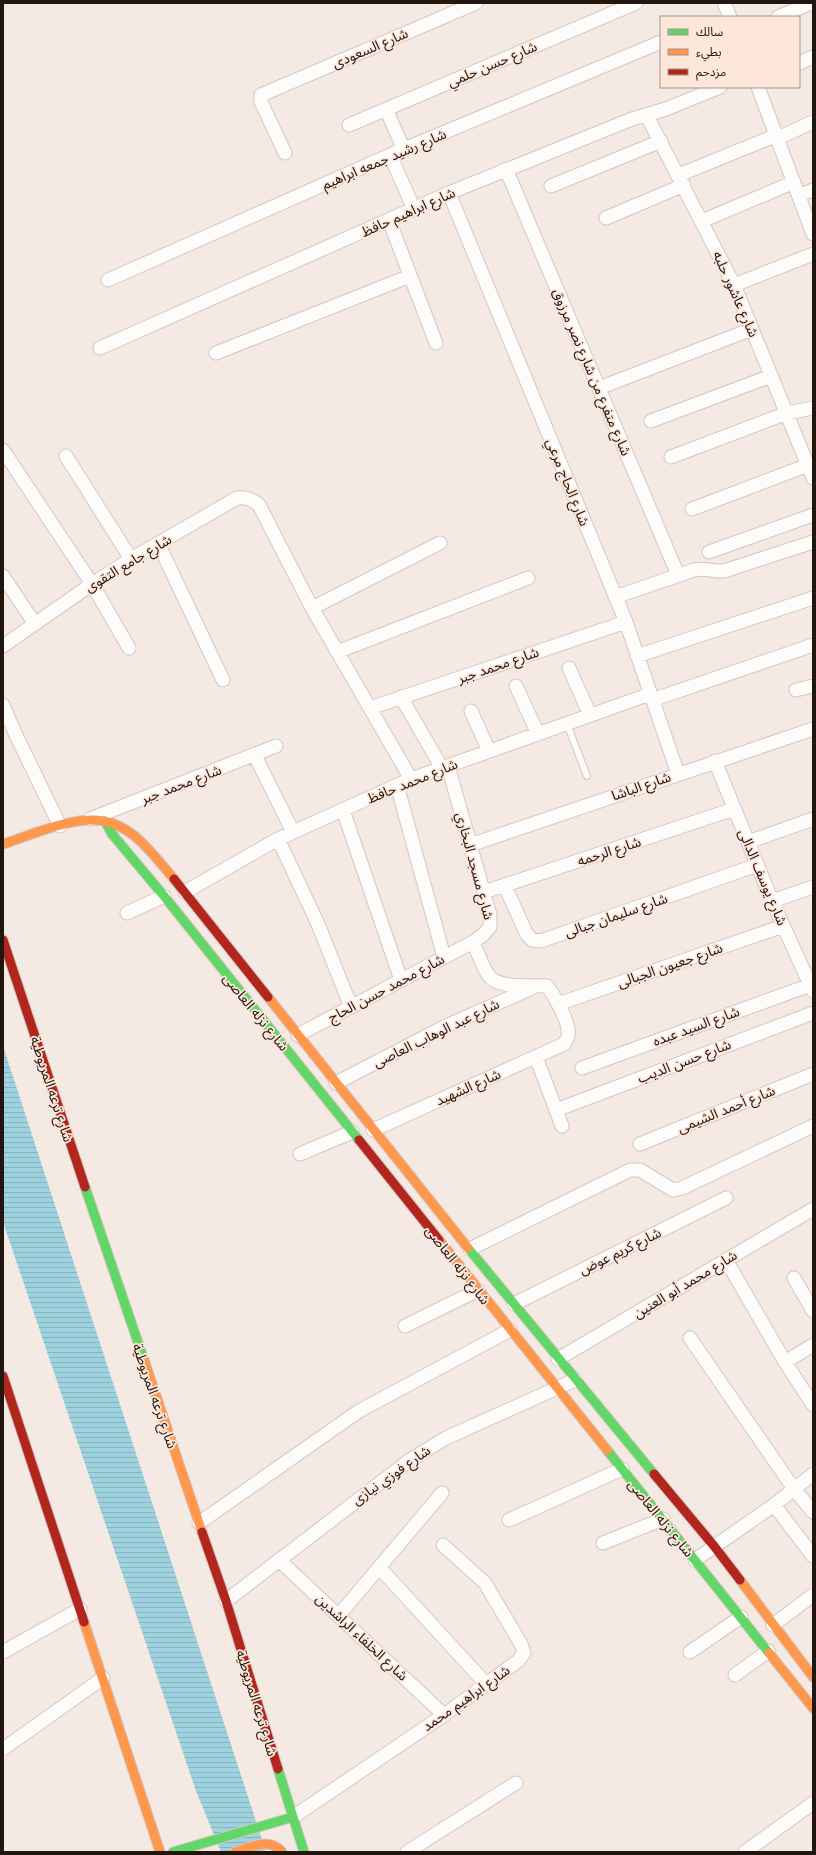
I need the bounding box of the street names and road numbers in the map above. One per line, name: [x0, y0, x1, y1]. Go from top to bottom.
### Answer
street label: شارع السعودى: [329, 24, 412, 74]
street label: شارع حسن حلمي: [444, 37, 540, 93]
street label: شارع رشيد جمعه ابراهيم: [319, 125, 450, 195]
street label: شارع ابراهيم حافظ: [358, 183, 459, 243]
street label: شارع عاشور حلبه: [707, 248, 763, 341]
street label: شارع متفرع من شارع نصر مرزوق: [547, 286, 635, 459]
street label: شارع الحاج مرعي: [540, 435, 594, 529]
street label: شارع جامع التقوى: [81, 530, 176, 598]
street label: شارع محمد جبر: [454, 643, 542, 690]
street label: شارع محمد حافظ: [364, 755, 461, 809]
street label: شارع محمد جبر: [137, 760, 225, 810]
street label: شارع الباشا: [609, 767, 674, 806]
street label: شارع مسجد البخاري: [450, 810, 498, 922]
street label: شارع يوسف الدالى: [733, 826, 791, 929]
street label: شارع الرحمه: [575, 832, 644, 872]
street label: شارع سليمان جبالى: [562, 889, 671, 943]
street label: شارع جعيون الجبالى: [615, 939, 726, 993]
street label: شارع محمد حسن الحاج: [325, 950, 448, 1028]
street label: شارع نزله العاصى: [218, 969, 293, 1056]
street label: شارع عبد الوهاب العاصى: [370, 995, 503, 1073]
street label: شارع السيد عبده: [650, 1002, 743, 1052]
street label: شارع ترعه المريوطية: [25, 1034, 78, 1145]
street label: شارع حسن الديب: [635, 1035, 734, 1089]
street label: شارع الشهيد: [433, 1065, 504, 1111]
street label: شارع أحمد الشيمى: [674, 1081, 778, 1139]
street label: شارع نزله العاصى: [420, 1222, 494, 1309]
street label: شارع كريم عوض: [576, 1223, 665, 1280]
street label: شارع محمد أبو العنين: [630, 1246, 741, 1324]
street label: شارع ترعه المريوطية: [127, 1341, 181, 1452]
street label: شارع فوزي نيازى: [348, 1441, 435, 1511]
street label: شارع نزله العاصى: [623, 1475, 698, 1562]
street label: شارع الخلفاء الراشدين: [311, 1590, 412, 1686]
street label: شارع ترعه المريوطية: [230, 1648, 282, 1759]
street label: شارع ابراهيم محمد: [419, 1661, 515, 1737]

